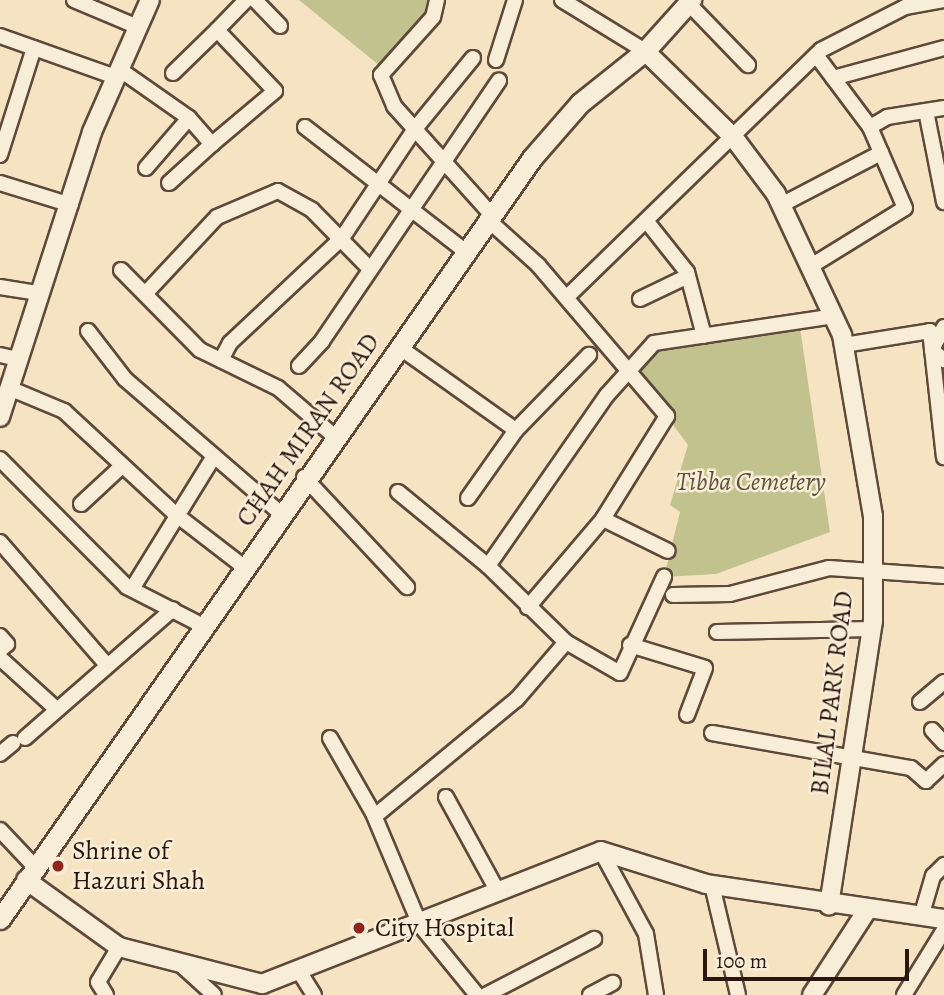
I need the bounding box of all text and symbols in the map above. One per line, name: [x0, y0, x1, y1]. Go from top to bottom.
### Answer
street label: CHAH MIRAN ROAD: [230, 327, 386, 533]
park label: Tibba Cemetery: [676, 466, 826, 498]
street label: BILAL PARK ROAD: [804, 589, 860, 797]
place label: Shrine of Hazuri Shah: [72, 835, 205, 896]
marker: Shrine of Hazuri Shah: [50, 858, 66, 874]
place label: City Hospital: [375, 912, 514, 944]
marker: City Hospital: [349, 918, 369, 938]
scale bar: [706, 936, 912, 980]
text: 100 m: [716, 947, 767, 975]

